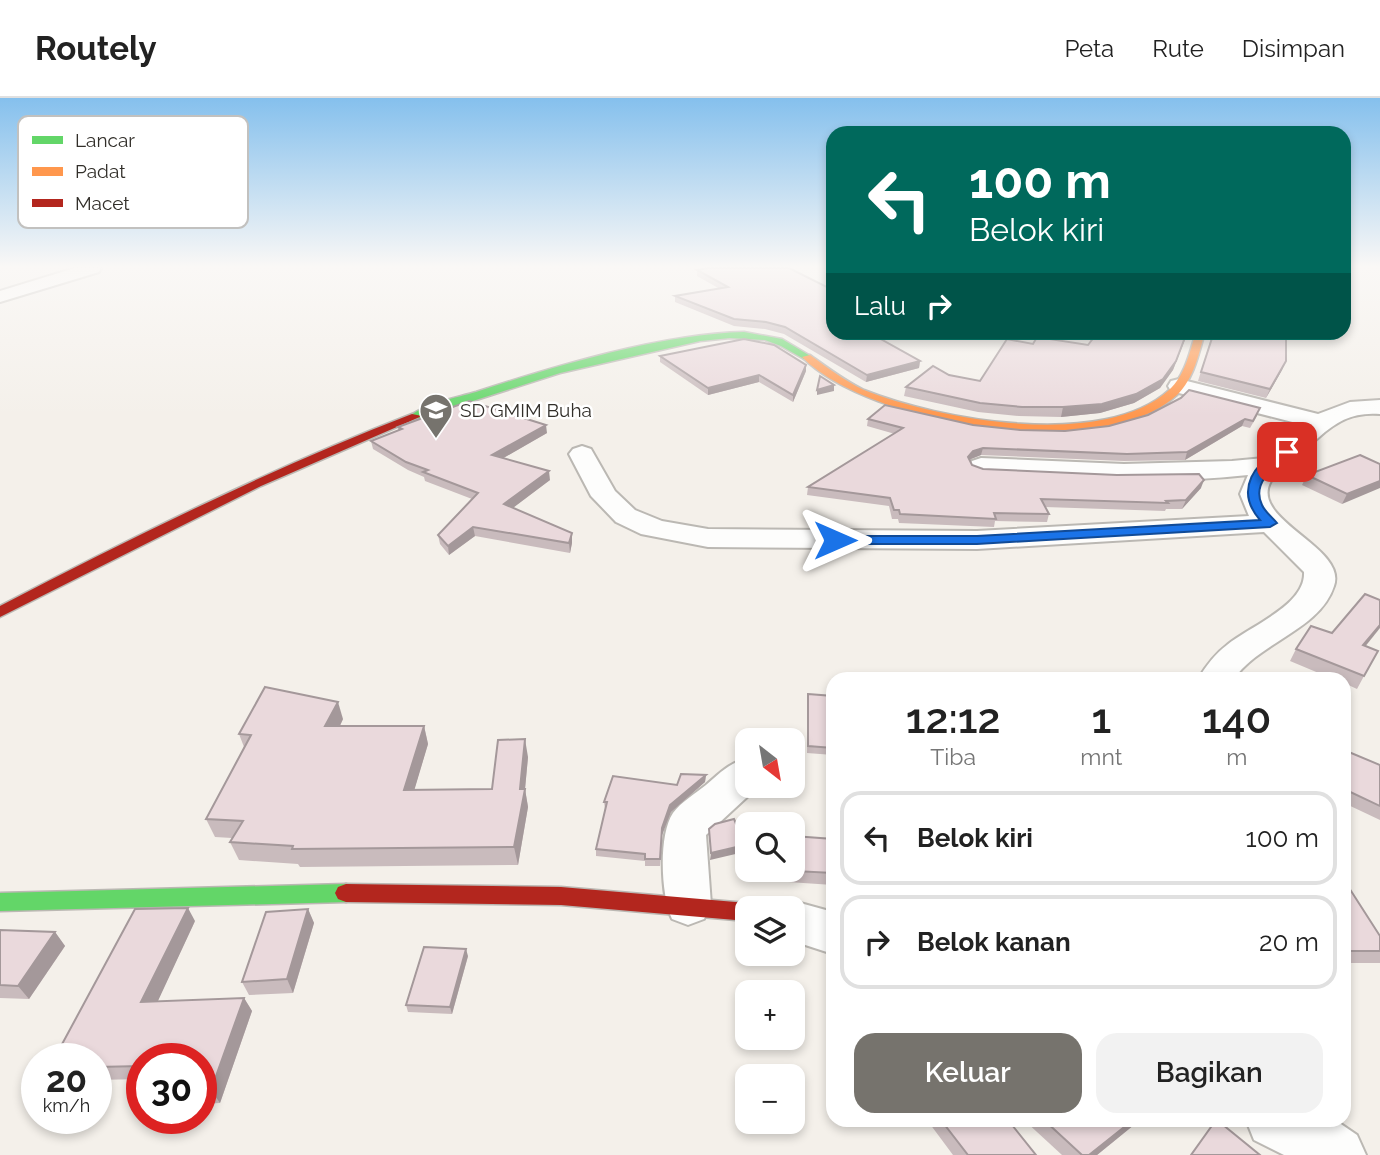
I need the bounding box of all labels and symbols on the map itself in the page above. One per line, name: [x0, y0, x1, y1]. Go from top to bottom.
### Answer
legend: [18, 116, 248, 228]
text: Lancar: [75, 129, 135, 151]
text: Padat: [75, 160, 126, 182]
text: Macet: [75, 192, 130, 214]
school or university icon: SD GMIM Buha: [417, 391, 455, 440]
place label: SD GMIM Buha: [460, 399, 592, 421]
pin: [1257, 422, 1317, 482]
position arrow: [798, 503, 872, 577]
north arrow: [735, 728, 805, 798]
speed limit sign: 30: [126, 1043, 217, 1134]

